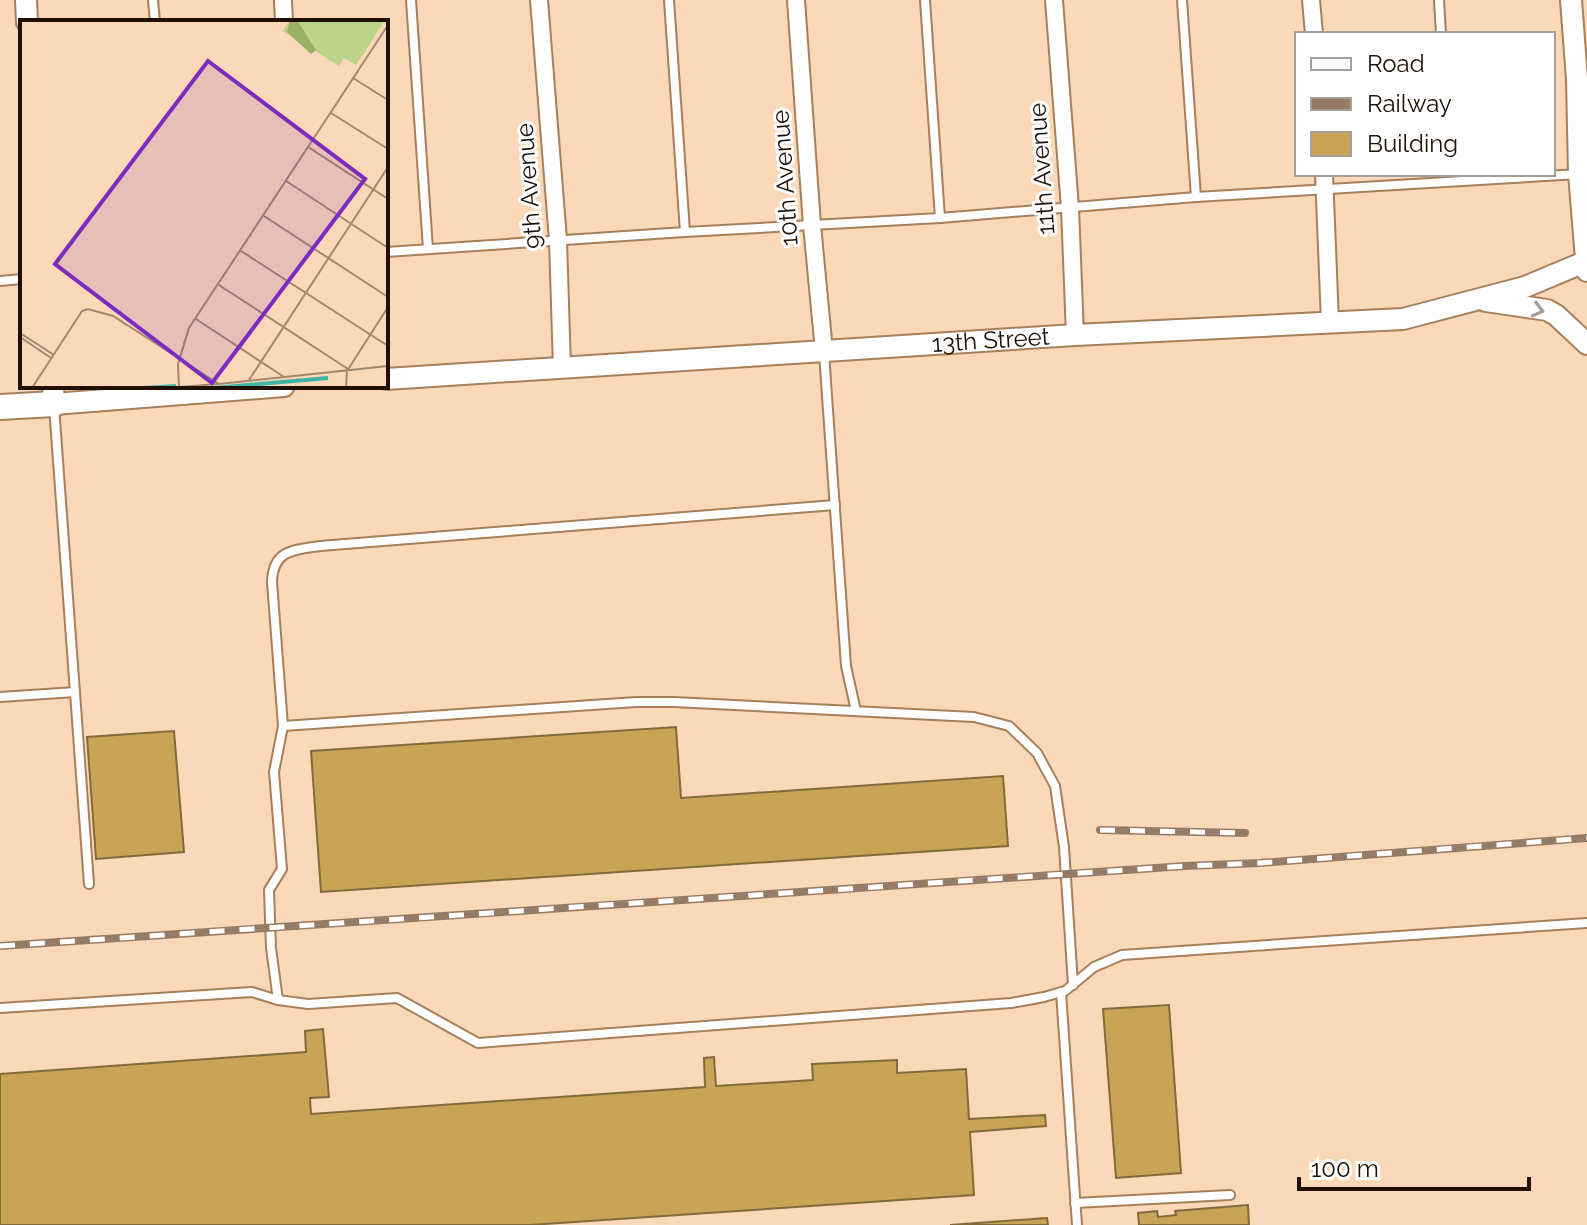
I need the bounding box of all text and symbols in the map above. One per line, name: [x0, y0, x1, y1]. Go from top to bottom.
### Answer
inset map: [20, 20, 388, 388]
legend: [1295, 32, 1555, 176]
text: Road: [1367, 49, 1425, 78]
text: Railway: [1367, 89, 1452, 118]
street label: 11th Avenue: [1022, 102, 1061, 236]
street label: 10th Avenue: [765, 109, 804, 247]
street label: 9th Avenue: [510, 122, 547, 250]
text: Building: [1367, 129, 1458, 158]
one-way arrow: [1531, 300, 1545, 317]
street label: 13th Street: [931, 322, 1050, 358]
scale bar: [1299, 1141, 1529, 1191]
text: 100 m: [1311, 1154, 1379, 1183]

